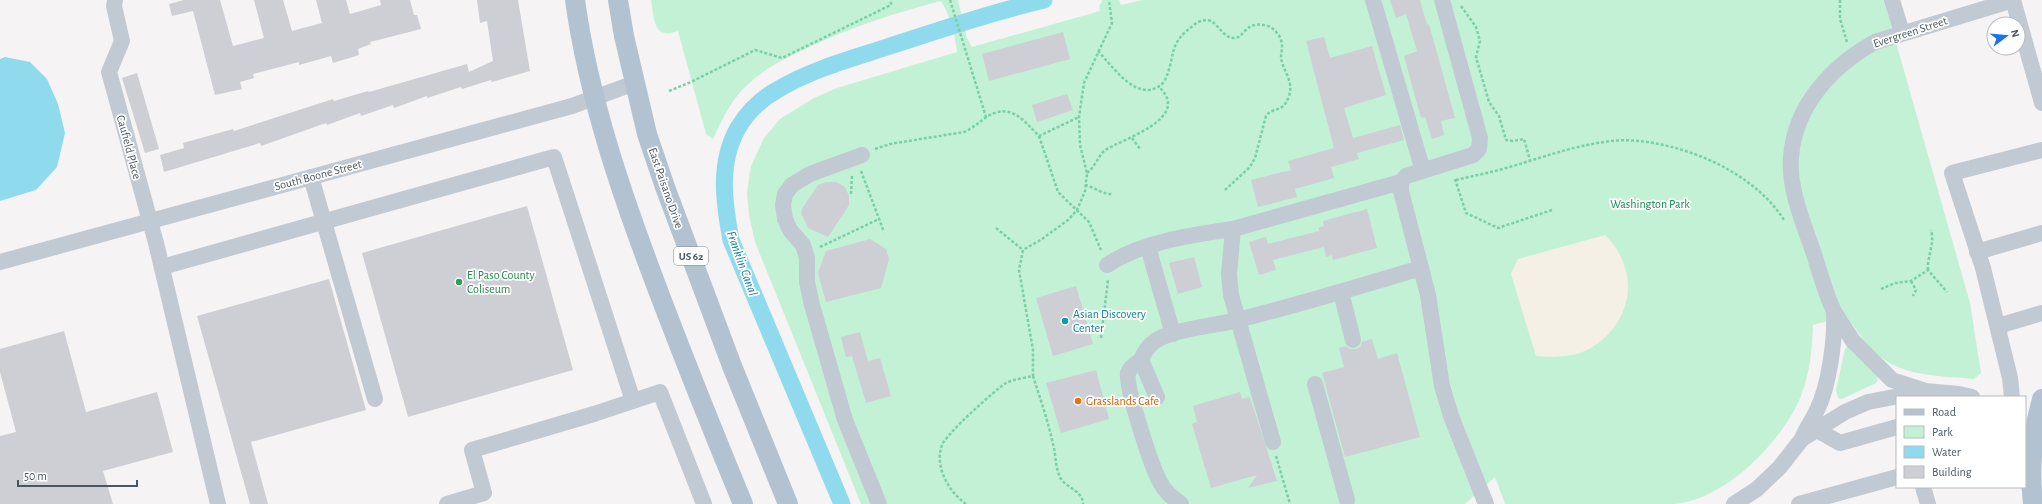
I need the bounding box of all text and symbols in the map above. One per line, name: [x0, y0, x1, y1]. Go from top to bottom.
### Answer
street label: Evergreen Street: [1872, 14, 1949, 50]
north arrow: [1986, 16, 2026, 56]
text: N: [2009, 28, 2021, 39]
street label: Caufield Place: [115, 114, 143, 180]
street label: East Paisano Drive: [647, 146, 685, 230]
street label: South Boone Street: [273, 158, 363, 192]
park label: Washington Park: [1610, 198, 1690, 210]
water label: Franklin Canal: [724, 229, 759, 298]
road number: US 62: [674, 247, 708, 265]
place label: El Paso County Coliseum: [467, 269, 535, 295]
marker: El Paso County Coliseum: [454, 277, 464, 287]
place label: Asian Discovery Center: [1073, 308, 1146, 334]
marker: Asian Discovery Center: [1060, 316, 1070, 326]
place label: Grasslands Cafe: [1086, 395, 1159, 407]
marker: Grasslands Cafe: [1073, 396, 1083, 406]
legend: [1896, 396, 2026, 488]
text: Road: [1932, 406, 1956, 418]
text: Park: [1932, 426, 1953, 438]
text: Water: [1932, 446, 1961, 458]
scale bar: [18, 462, 137, 488]
text: Building: [1932, 466, 1972, 478]
text: 50 m: [24, 470, 47, 482]

